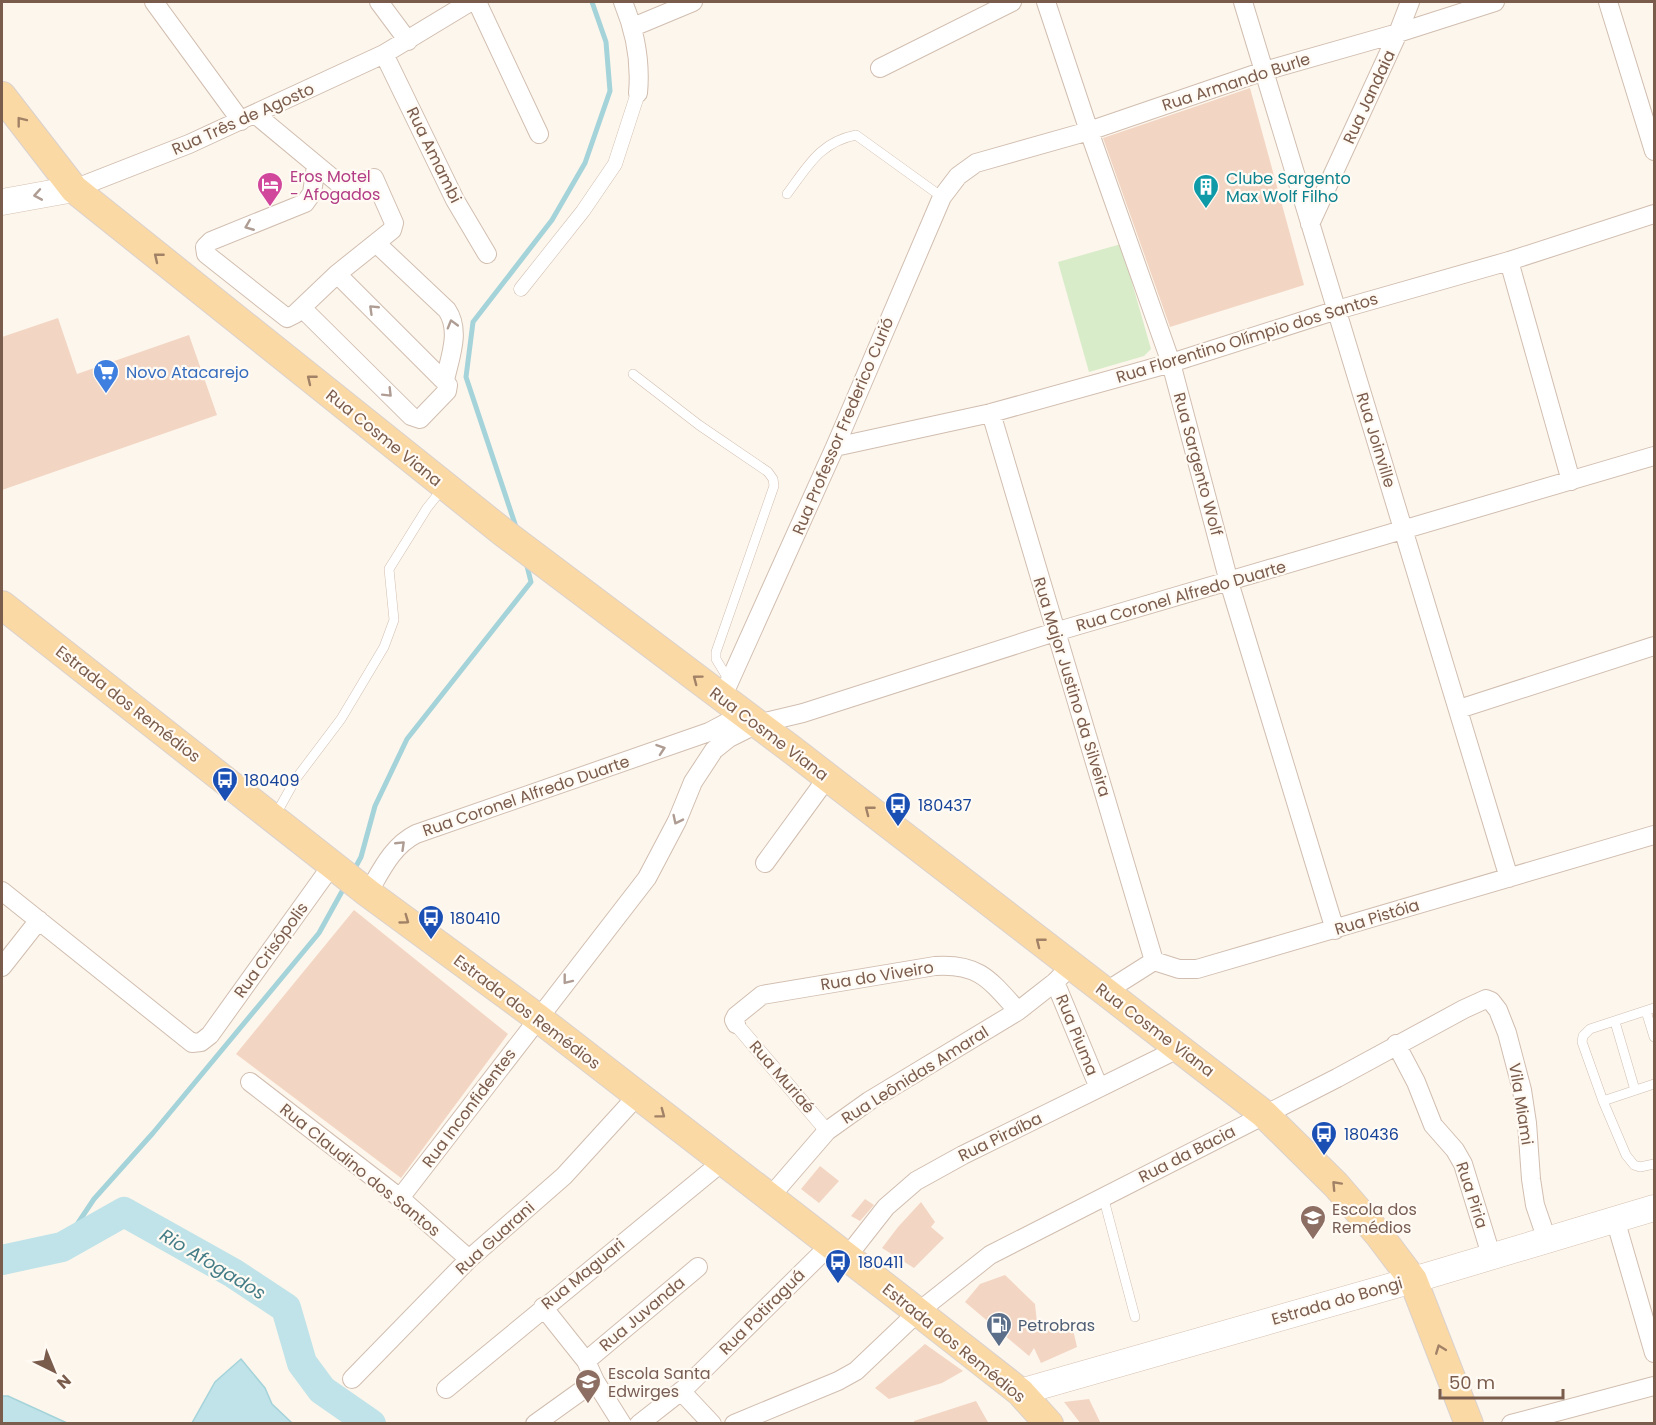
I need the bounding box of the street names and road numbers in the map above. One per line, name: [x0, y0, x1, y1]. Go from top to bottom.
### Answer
street label: Rua Jandaia: [1337, 46, 1401, 148]
street label: Rua Armando Burle: [1159, 47, 1313, 117]
street label: Rua Três de Agosto: [168, 77, 318, 161]
street label: Rua Amambi: [401, 103, 467, 207]
street label: Rua Florentino Olímpio dos Santos: [1113, 287, 1381, 389]
street label: Rua Professor Frederico Curió: [787, 314, 899, 538]
street label: Rua Cosme Viana: [321, 384, 447, 492]
street label: Rua Joinville: [1351, 389, 1401, 491]
street label: Rua Sargento Wolf: [1168, 390, 1228, 538]
street label: Rua Coronel Alfredo Duarte: [1073, 555, 1289, 637]
street label: Rua Major Justino da Silveira: [1028, 574, 1116, 800]
street label: Estrada dos Remédios: [51, 640, 205, 768]
street label: Rua Cosme Viana: [705, 682, 833, 786]
street label: Rua Coronel Alfredo Duarte: [419, 750, 633, 842]
street label: Rua Pistóia: [1332, 893, 1422, 941]
street label: Rua Crisópolis: [228, 897, 314, 1003]
street label: Estrada dos Remédios: [449, 949, 605, 1075]
street label: Rua do Viveiro: [819, 956, 935, 996]
street label: Rua Cosme Viana: [1091, 978, 1219, 1082]
street label: Rua Piuma: [1050, 991, 1104, 1079]
street label: Rua Leônidas Amaral: [837, 1020, 993, 1130]
street label: Rua Muriaé: [744, 1036, 820, 1118]
street label: Rua Inconfidentes: [417, 1044, 521, 1172]
street label: Vila Miami: [1503, 1061, 1539, 1147]
street label: Rua Claudino dos Santos: [275, 1098, 445, 1242]
street label: Rua Piraíba: [954, 1107, 1046, 1167]
street label: Rua da Bacia: [1135, 1120, 1239, 1188]
street label: Rua Piria: [1450, 1159, 1494, 1231]
street label: Rua Guarani: [450, 1196, 540, 1280]
street label: Rua Maguari: [536, 1233, 630, 1315]
street label: Rua Potiraguá: [714, 1264, 810, 1360]
street label: Rua Juvanda: [594, 1271, 690, 1357]
street label: Estrada do Bongi: [1269, 1271, 1405, 1331]
street label: Estrada dos Remédios: [878, 1278, 1030, 1408]

